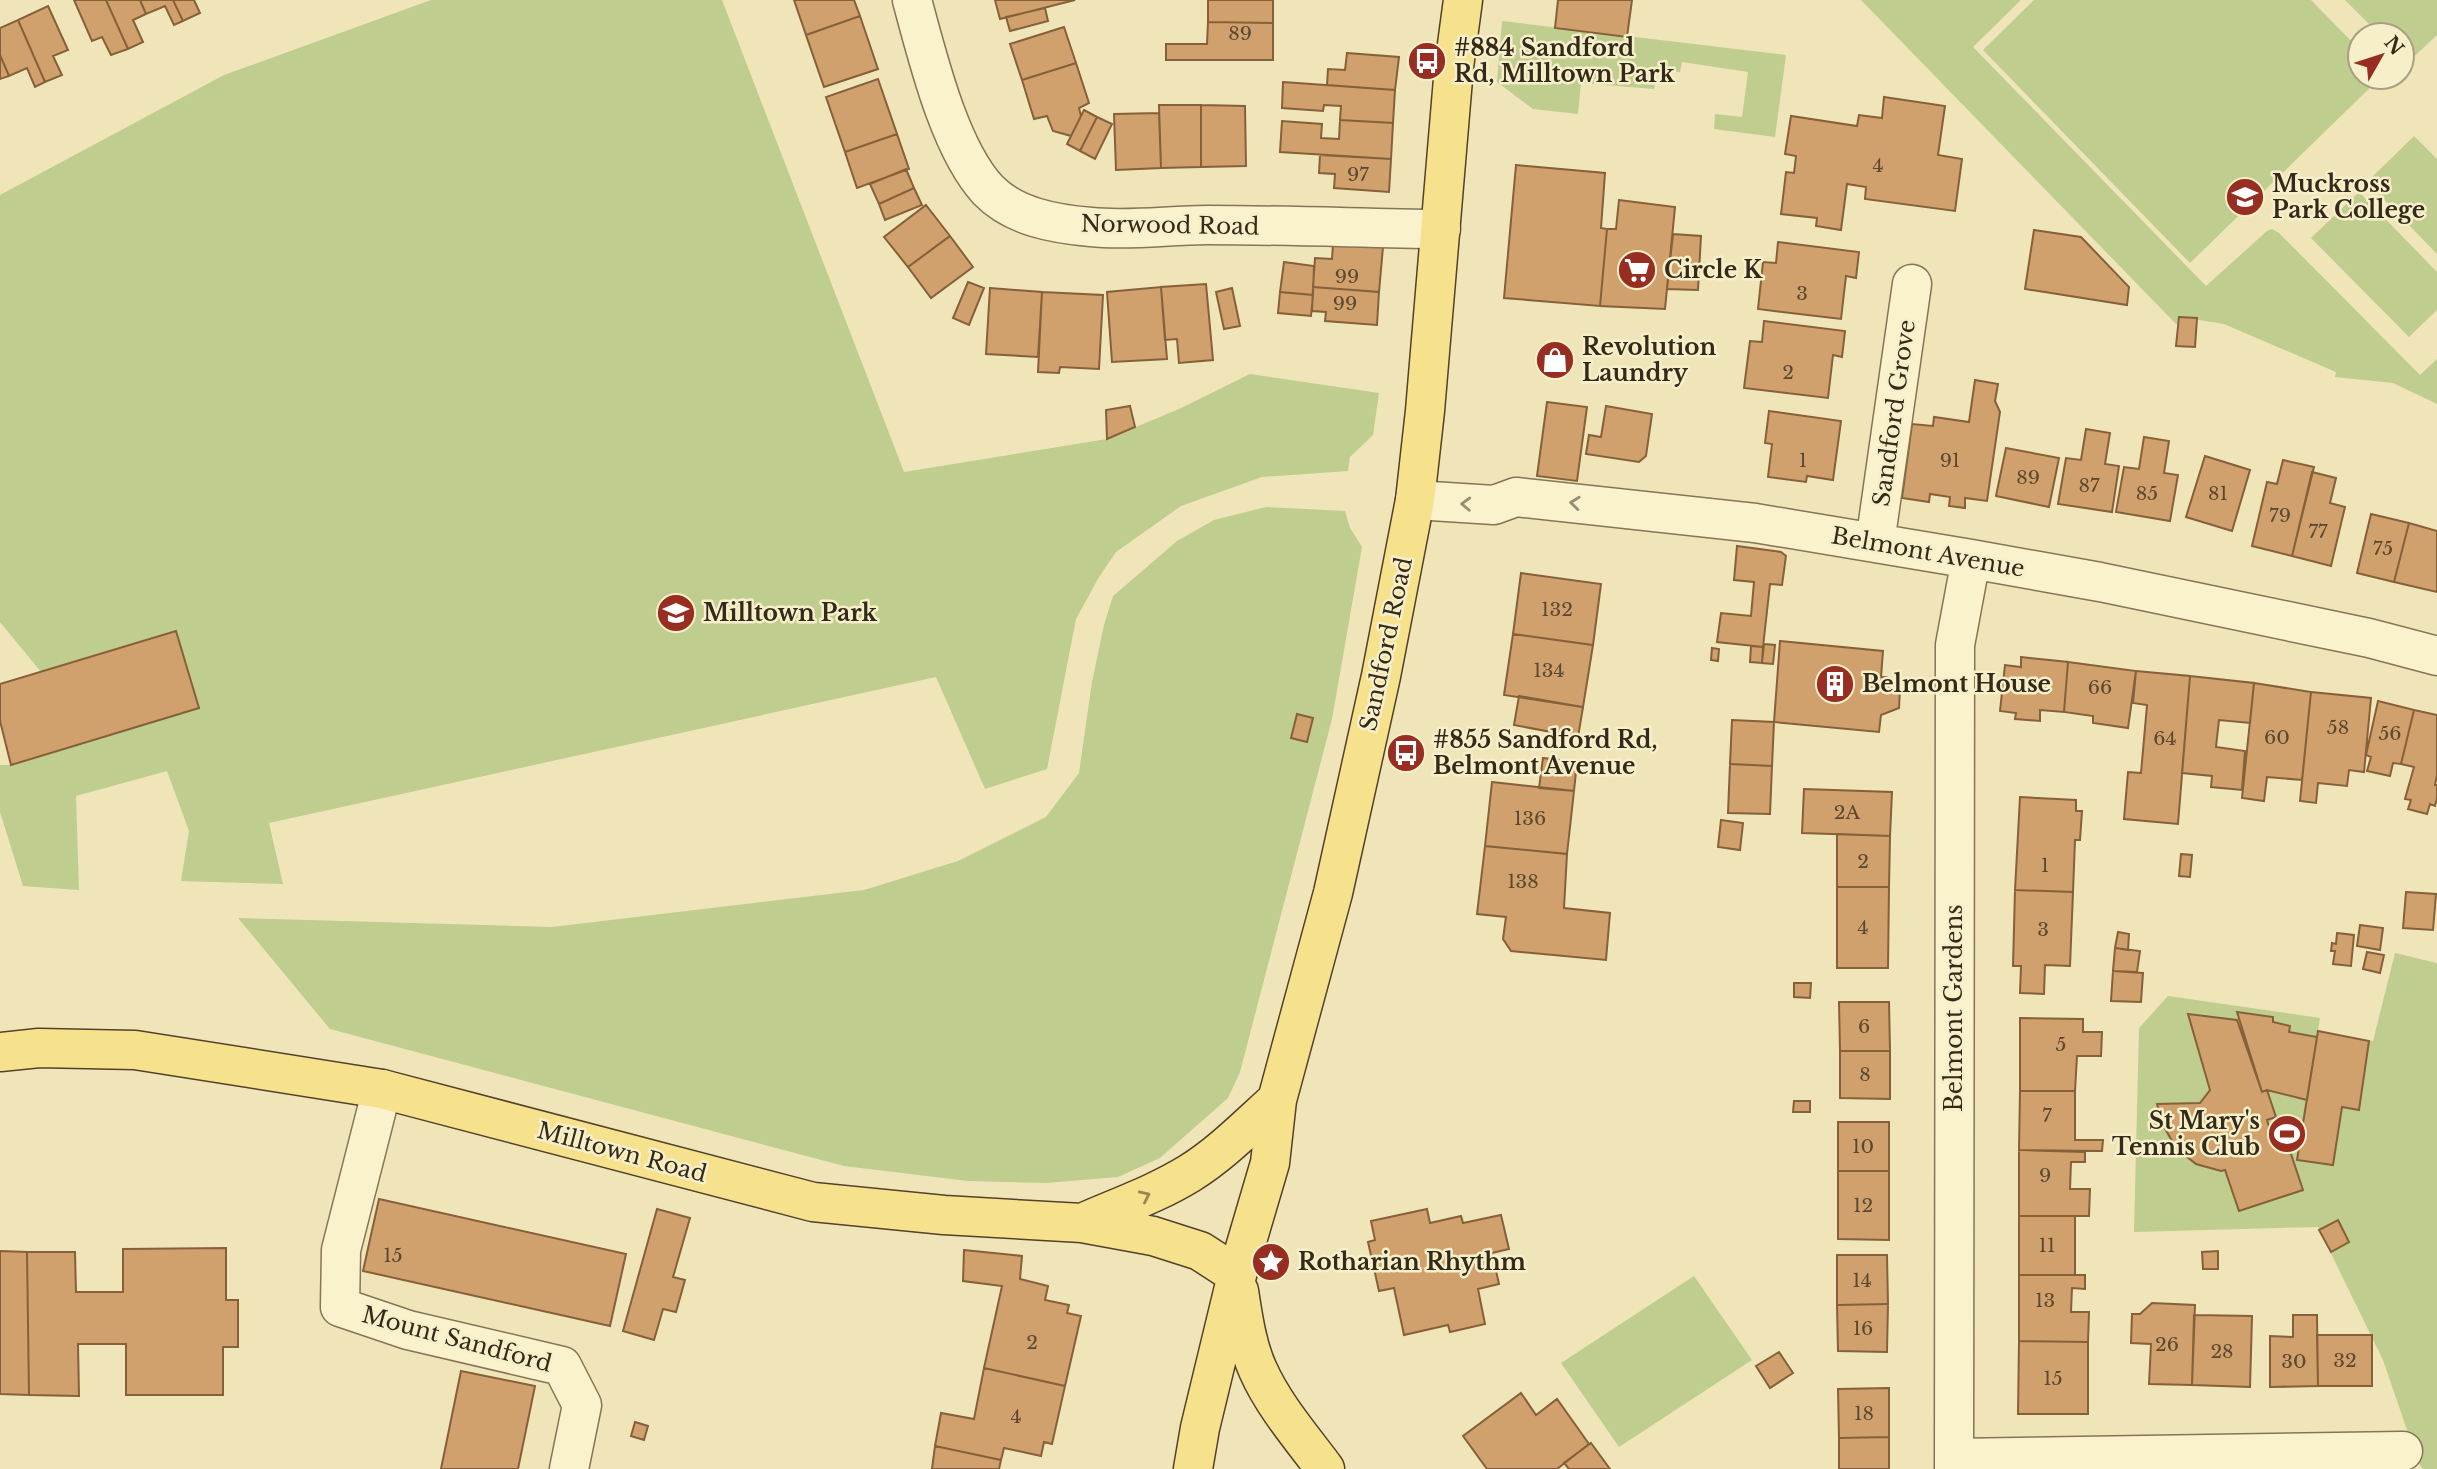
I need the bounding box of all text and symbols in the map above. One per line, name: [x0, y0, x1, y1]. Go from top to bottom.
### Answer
north arrow: [2346, 21, 2416, 91]
house number: 89: [1228, 22, 1252, 45]
text: N: [2379, 31, 2408, 60]
place label: #884 Sandford Rd, Milltown Park: [1454, 34, 1675, 88]
bus stop icon: #884 Sandford Rd, Milltown Park: [1406, 40, 1448, 82]
house number: 4: [1872, 154, 1884, 177]
house number: 97: [1347, 163, 1369, 186]
place label: Muckross Park College: [2272, 170, 2425, 224]
school or university icon: Muckross Park College: [2224, 176, 2266, 218]
street label: Norwood Road: [1080, 209, 1260, 241]
supermarket icon: Circle K: [1616, 249, 1658, 291]
place label: Circle K: [1664, 256, 1763, 284]
house number: 99: [1335, 265, 1359, 288]
house number: 3: [1796, 282, 1808, 305]
house number: 99: [1333, 292, 1357, 315]
street label: Sandford Grove: [1867, 318, 1921, 508]
place label: Revolution Laundry: [1582, 333, 1717, 387]
shop icon: Revolution Laundry: [1534, 339, 1576, 381]
house number: 2: [1782, 361, 1794, 384]
house number: 1: [1799, 449, 1807, 472]
house number: 91: [1940, 449, 1960, 472]
house number: 89: [2016, 466, 2040, 489]
house number: 87: [2078, 474, 2100, 497]
house number: 85: [2136, 482, 2158, 505]
house number: 81: [2208, 482, 2228, 505]
one-way arrow: [1460, 496, 1471, 511]
one-way arrow: [1569, 496, 1581, 511]
house number: 79: [2269, 504, 2291, 527]
house number: 77: [2308, 520, 2328, 543]
street label: Belmont Avenue: [1829, 521, 2027, 583]
house number: 75: [2373, 537, 2393, 560]
street label: Sandford Road: [1354, 554, 1418, 734]
school or university icon: Milltown Park: [655, 592, 697, 634]
house number: 132: [1541, 598, 1573, 621]
place label: Milltown Park: [703, 599, 878, 627]
house number: 134: [1533, 659, 1565, 682]
building icon: Belmont House: [1814, 663, 1856, 705]
place label: Belmont House: [1862, 670, 2051, 698]
house number: 66: [2088, 676, 2112, 699]
house number: 58: [2327, 716, 2349, 739]
house number: 56: [2378, 722, 2402, 745]
place label: #855 Sandford Rd, Belmont Avenue: [1433, 726, 1657, 780]
house number: 60: [2264, 726, 2290, 749]
house number: 64: [2153, 727, 2177, 750]
bus stop icon: #855 Sandford Rd, Belmont Avenue: [1385, 732, 1427, 774]
house number: 2A: [1834, 801, 1861, 824]
house number: 136: [1514, 807, 1546, 830]
house number: 2: [1857, 850, 1869, 873]
house number: 1: [2041, 854, 2049, 877]
house number: 138: [1507, 870, 1539, 893]
street label: Belmont Gardens: [1940, 904, 1968, 1112]
house number: 4: [1857, 916, 1869, 939]
house number: 3: [2037, 918, 2049, 941]
house number: 6: [1858, 1015, 1870, 1038]
house number: 5: [2056, 1033, 2066, 1056]
house number: 8: [1859, 1063, 1871, 1086]
house number: 7: [2042, 1104, 2052, 1127]
place label: St Mary's Tennis Club: [2112, 1107, 2260, 1161]
sports icon: St Mary's Tennis Club: [2266, 1113, 2308, 1155]
street label: Milltown Road: [534, 1116, 710, 1188]
house number: 10: [1852, 1135, 1874, 1158]
house number: 9: [2039, 1164, 2051, 1187]
one-way arrow: [1138, 1190, 1150, 1204]
house number: 12: [1853, 1194, 1873, 1217]
house number: 11: [2039, 1234, 2055, 1257]
place icon: Rotharian Rhythm: [1250, 1241, 1292, 1283]
house number: 15: [383, 1244, 403, 1267]
place label: Rotharian Rhythm: [1298, 1248, 1527, 1276]
house number: 14: [1852, 1269, 1872, 1292]
house number: 13: [2035, 1289, 2055, 1312]
street label: Mount Sandford: [359, 1300, 555, 1378]
house number: 16: [1853, 1317, 1873, 1340]
house number: 2: [1026, 1331, 1038, 1354]
house number: 26: [2155, 1333, 2179, 1356]
house number: 28: [2210, 1340, 2234, 1363]
house number: 32: [2333, 1349, 2357, 1372]
house number: 30: [2281, 1350, 2307, 1373]
house number: 15: [2043, 1367, 2063, 1390]
house number: 18: [1854, 1402, 1874, 1425]
house number: 4: [1010, 1405, 1022, 1428]

